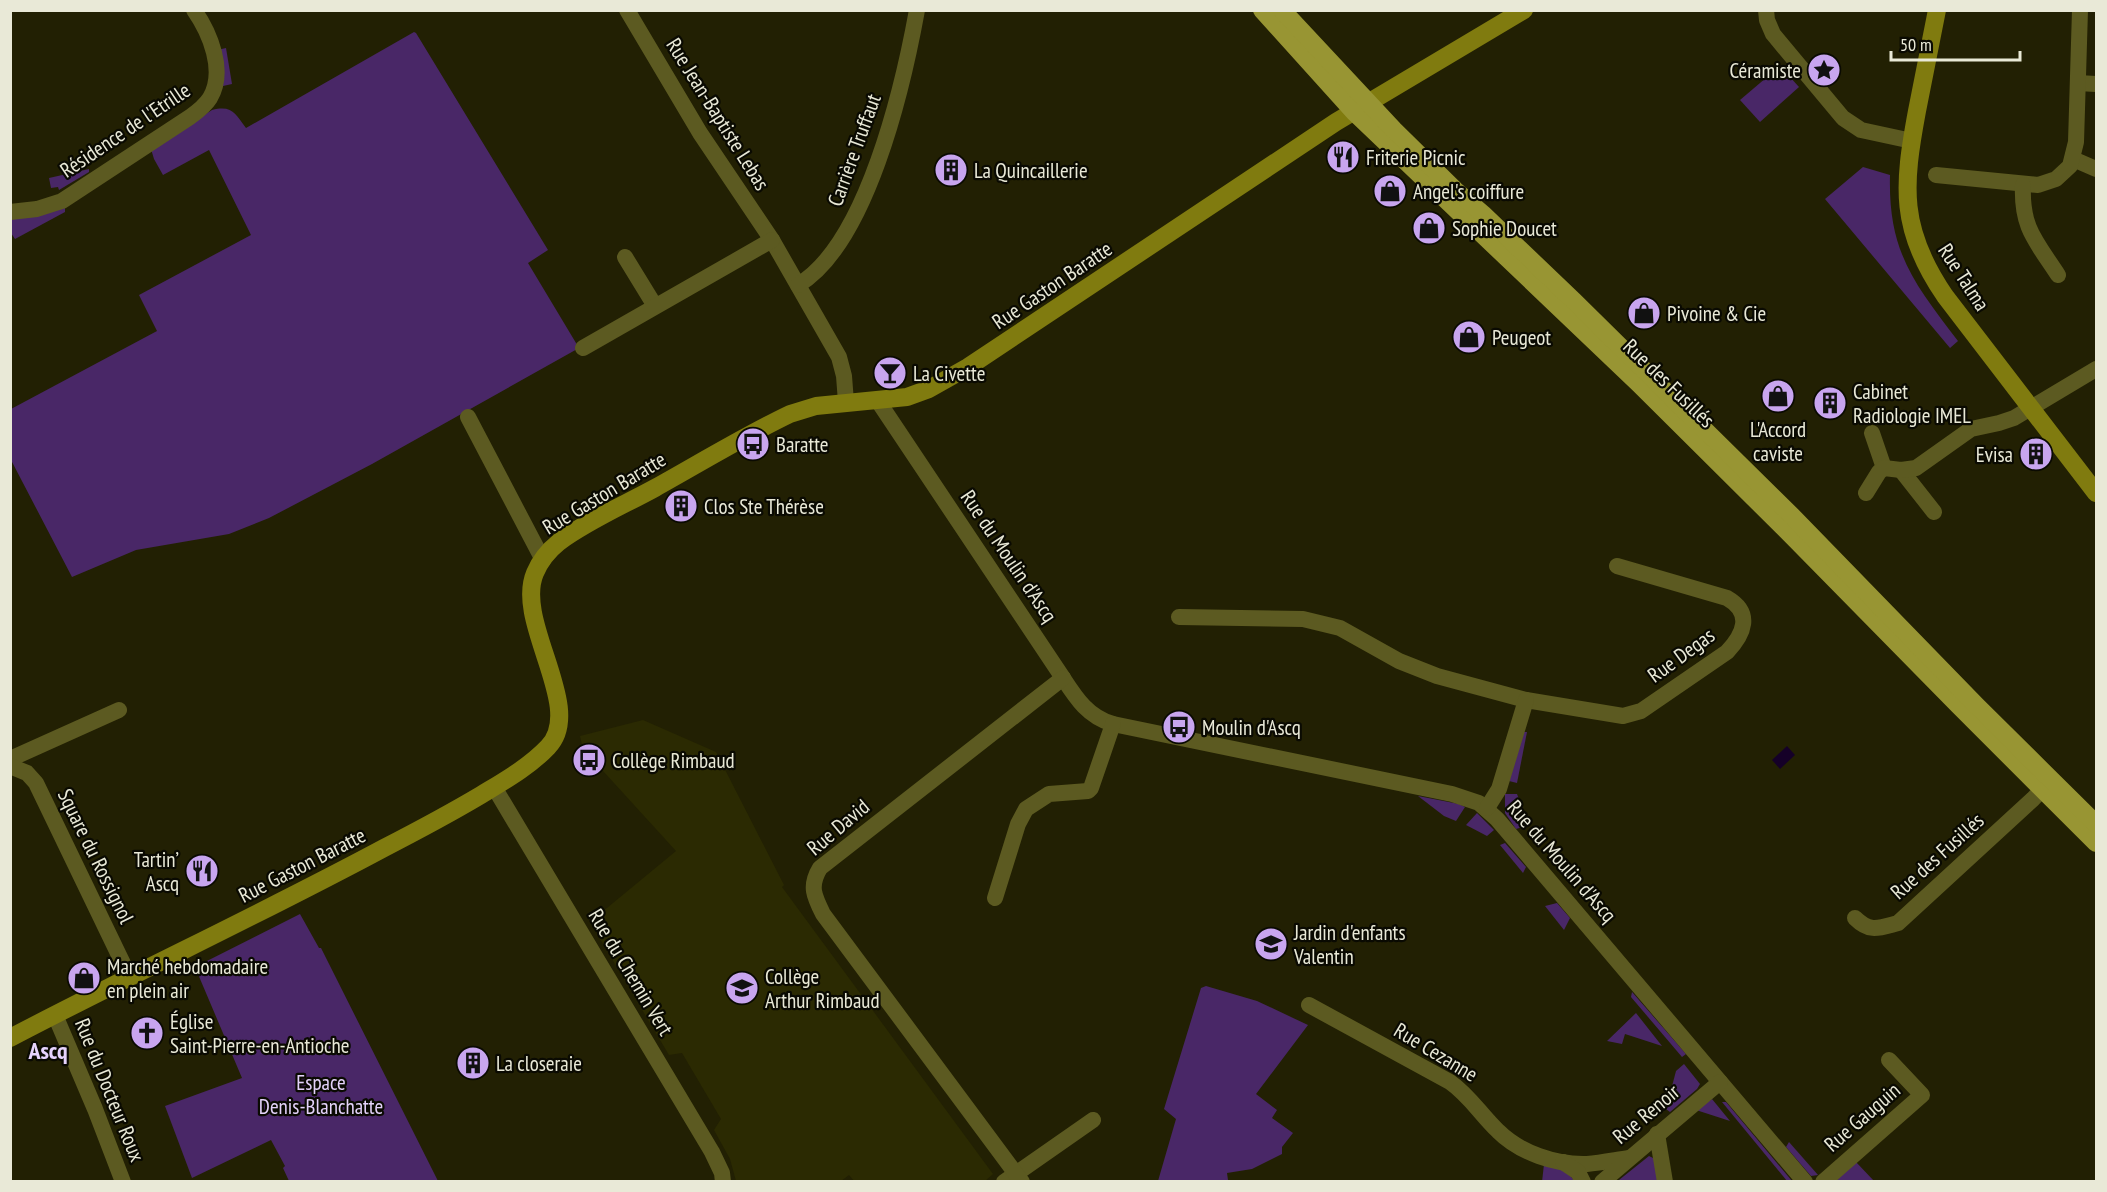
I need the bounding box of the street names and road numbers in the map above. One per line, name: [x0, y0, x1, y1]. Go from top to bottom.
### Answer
street label: Rue Jean-Baptiste Lebas: [660, 33, 776, 195]
street label: Résidence de l'Etrille: [55, 77, 195, 183]
street label: Carrière Truffaut: [821, 90, 887, 210]
street label: Rue Gaston Baratte: [987, 235, 1117, 335]
street label: Rue Talma: [1932, 238, 1996, 316]
street label: Rue des Fusillés: [1618, 333, 1720, 433]
street label: Rue Gaston Baratte: [537, 446, 671, 540]
street label: Rue du Moulin d'Ascq: [955, 485, 1063, 627]
street label: Rue Degas: [1642, 622, 1720, 688]
street label: Square du Rossignol: [52, 784, 140, 928]
street label: Rue David: [801, 793, 875, 861]
street label: Rue du Moulin d'Ascq: [1501, 794, 1623, 928]
street label: Rue des Fusillés: [1885, 807, 1989, 905]
street label: Rue Gaston Baratte: [234, 821, 370, 909]
street label: Rue du Chemin Vert: [583, 904, 680, 1041]
street label: Rue du Docteur Roux: [69, 1014, 151, 1166]
street label: Rue Cezanne: [1389, 1016, 1483, 1088]
street label: Rue Gauguin: [1818, 1077, 1906, 1157]
street label: Rue Renoir: [1607, 1078, 1685, 1150]

